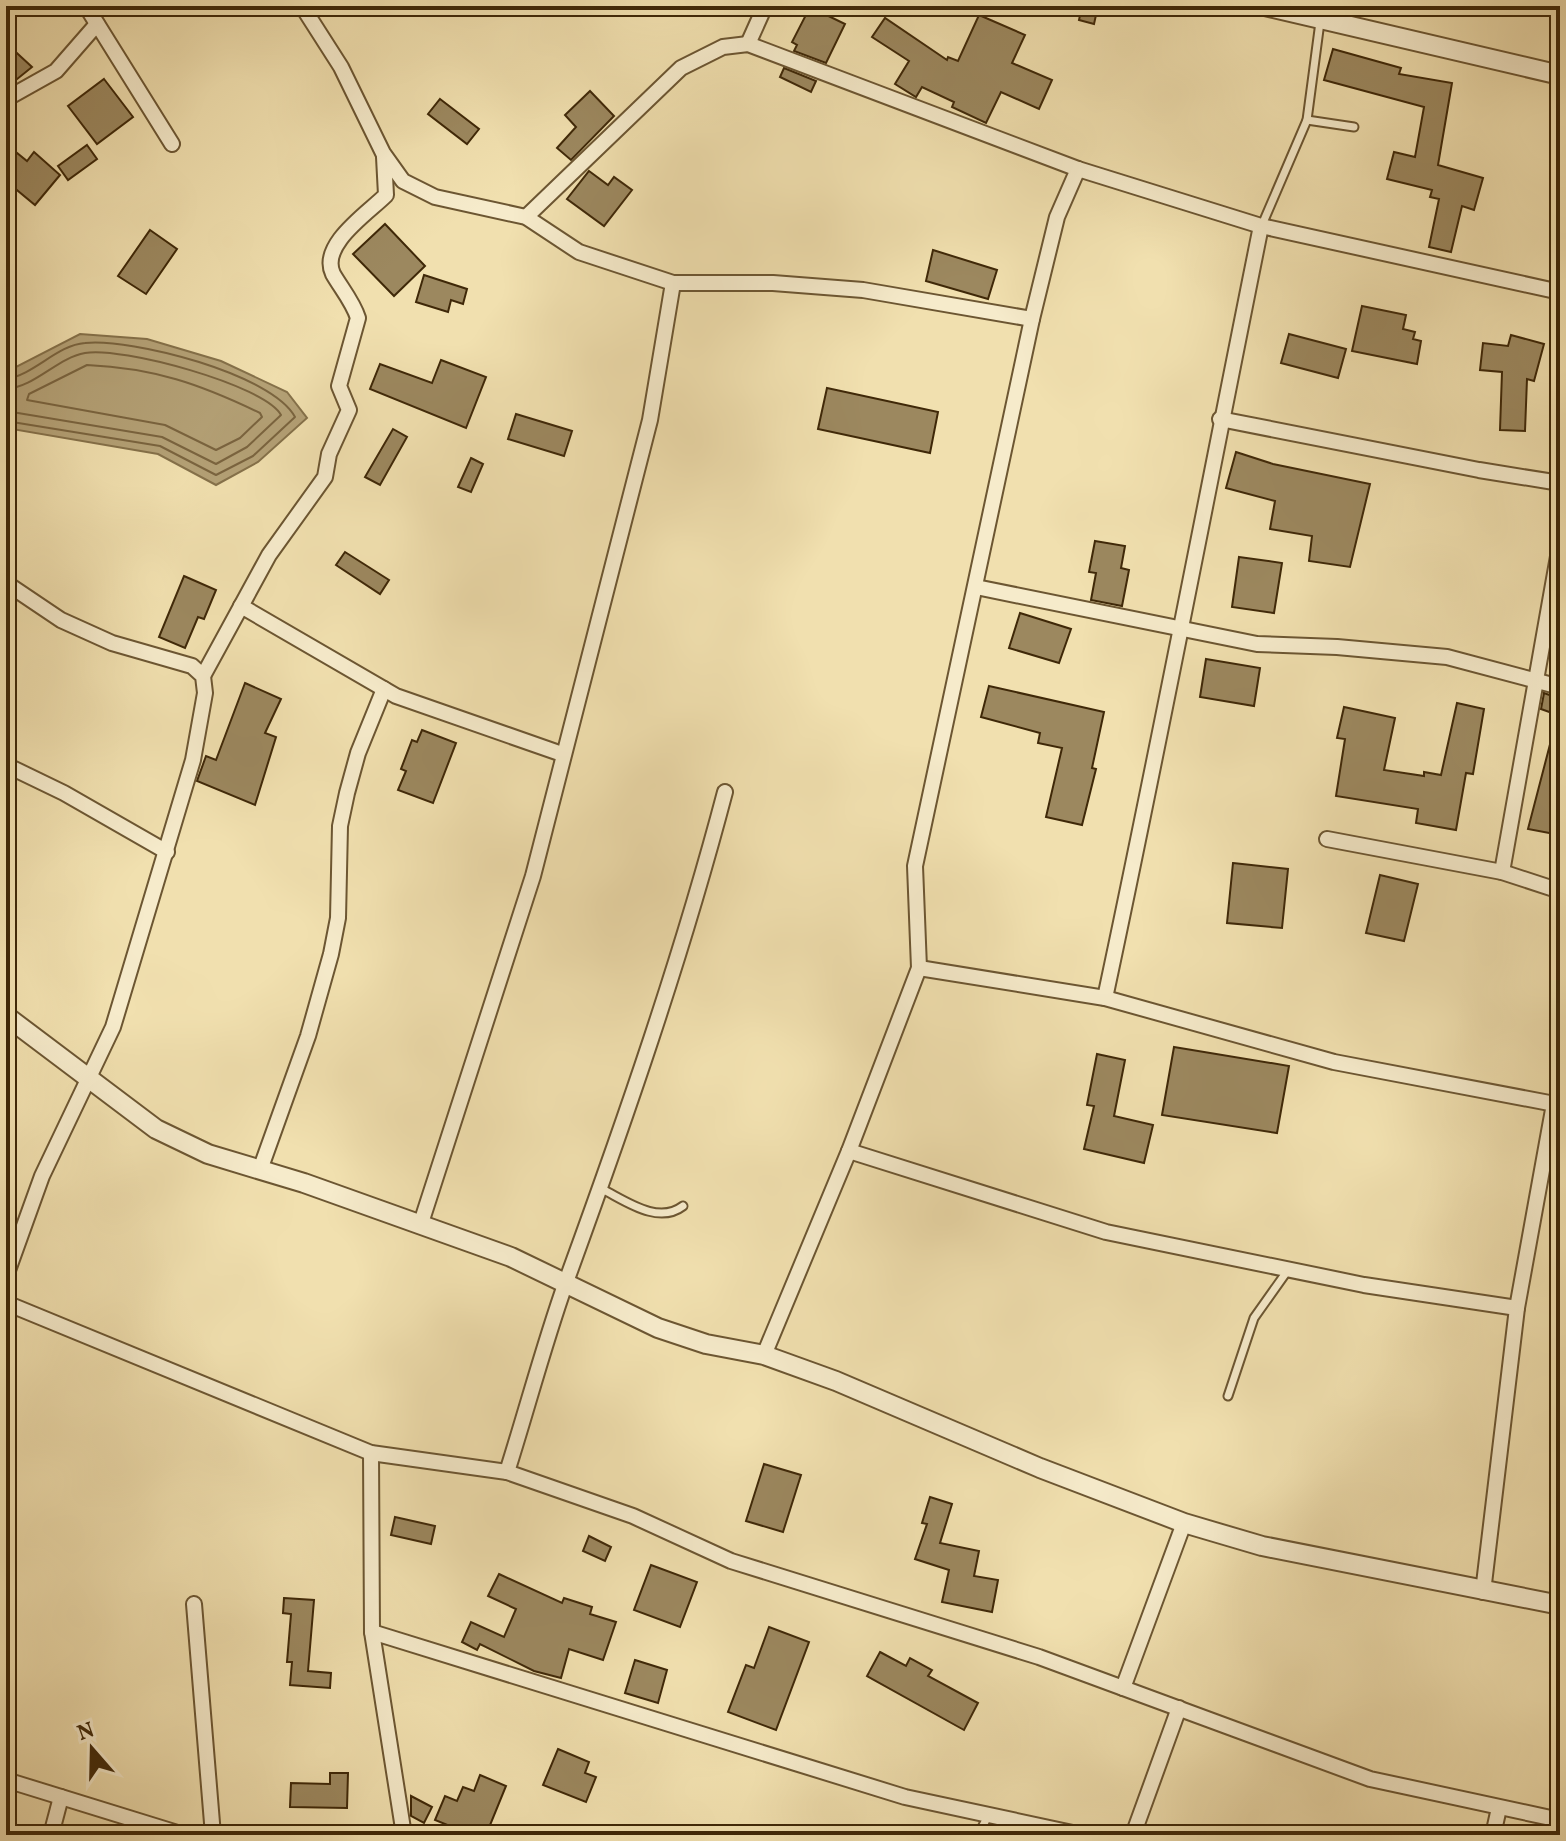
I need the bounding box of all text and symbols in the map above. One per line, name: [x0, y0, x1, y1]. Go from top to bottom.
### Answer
north arrow: [52, 1709, 132, 1789]
text: N: [73, 1715, 99, 1750]

